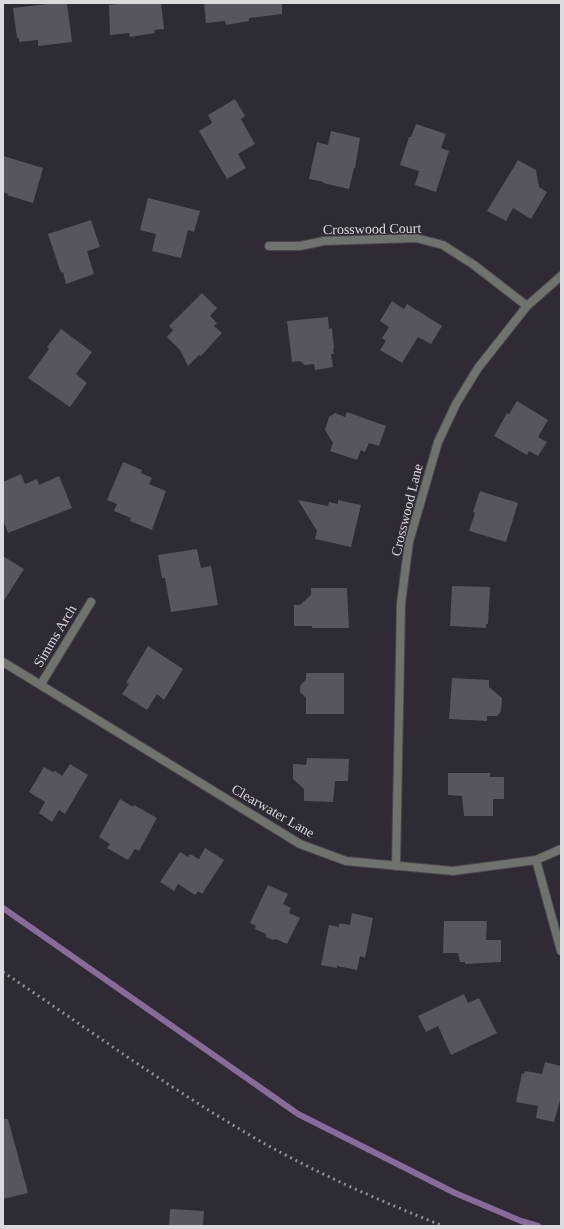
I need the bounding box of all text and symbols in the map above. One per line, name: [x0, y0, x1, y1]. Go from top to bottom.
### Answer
street label: Crosswood Court: [323, 221, 421, 237]
street label: Crosswood Lane: [388, 462, 426, 558]
street label: Simms Arch: [31, 602, 79, 670]
street label: Clearwater Lane: [229, 781, 317, 841]

